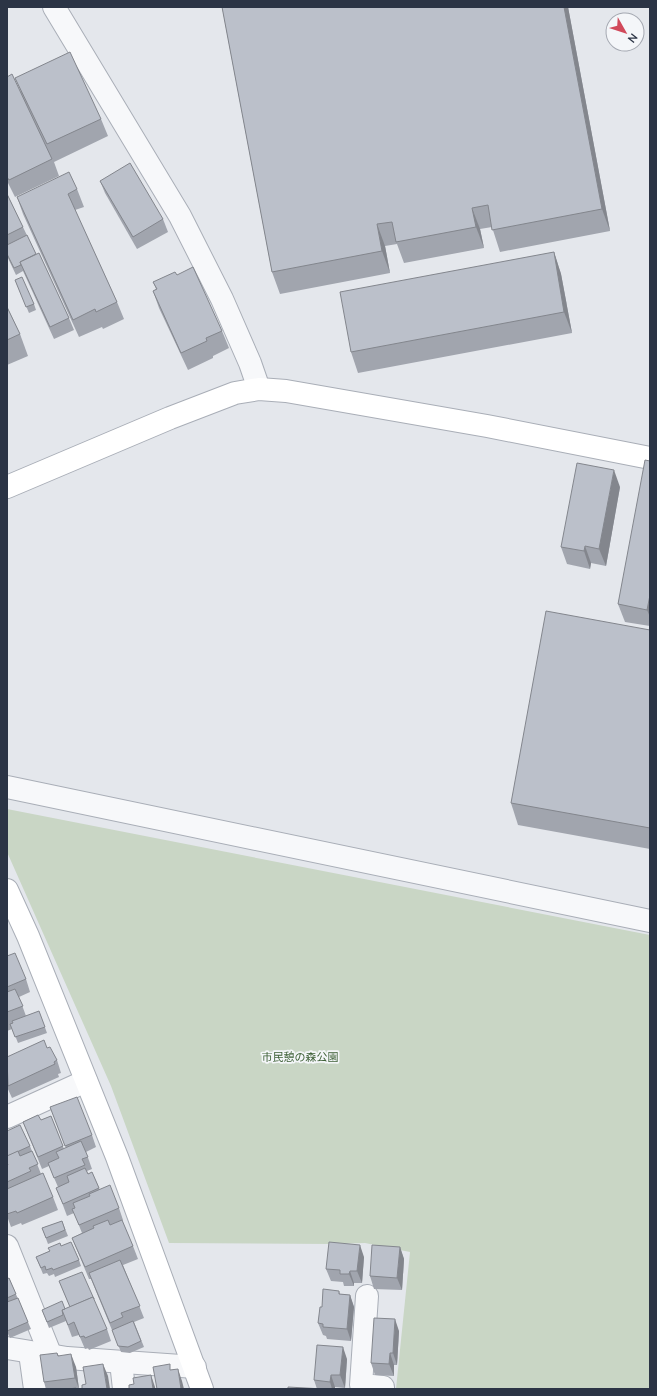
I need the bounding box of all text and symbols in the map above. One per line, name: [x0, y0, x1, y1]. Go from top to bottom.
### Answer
north arrow: [605, 12, 645, 52]
text: N: [624, 30, 641, 46]
park label: 市民憩の森公園: [262, 1050, 339, 1065]

